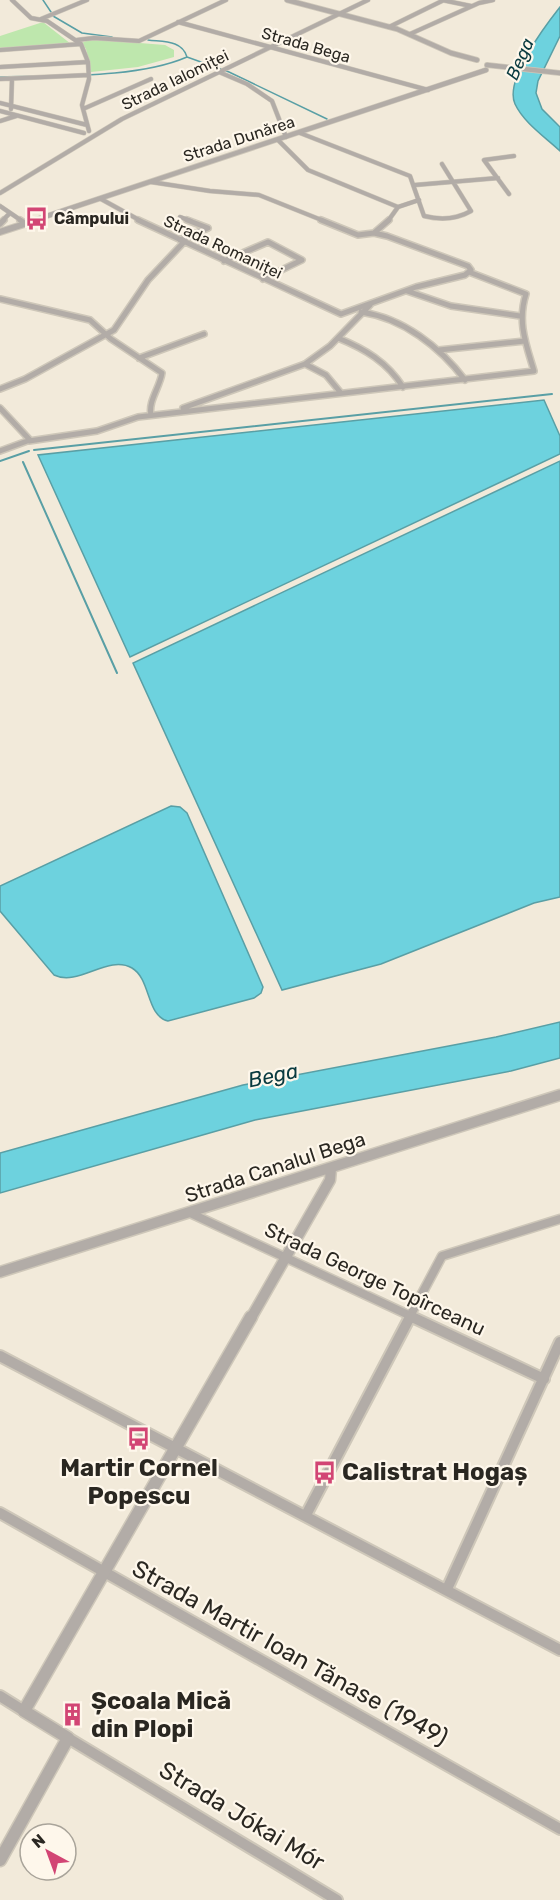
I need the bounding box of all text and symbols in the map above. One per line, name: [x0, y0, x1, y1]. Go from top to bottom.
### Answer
street label: Strada Bega: [260, 23, 352, 67]
water label: Bega: [501, 34, 539, 83]
street label: Strada Ialomiței: [118, 46, 232, 114]
street label: Strada Dunărea: [181, 112, 297, 166]
bus stop icon: Câmpului: [23, 205, 49, 231]
place label: Câmpului: [54, 209, 129, 228]
street label: Strada Romaniței: [161, 211, 285, 283]
water label: Bega: [246, 1058, 300, 1092]
street label: Strada Canalul Bega: [182, 1126, 368, 1208]
street label: Strada George Topîrceanu: [261, 1217, 489, 1341]
bus stop icon: Martir Cornel Popescu: [126, 1425, 152, 1451]
place label: Martir Cornel Popescu: [60, 1454, 218, 1510]
place label: Calistrat Hogaș: [342, 1458, 527, 1486]
bus stop icon: Calistrat Hogaș: [311, 1459, 337, 1485]
street label: Strada Martir Ioan Tănase (1949): [127, 1554, 453, 1752]
place label: Școala Mică din Plopi: [91, 1687, 231, 1743]
building icon: Școala Mică din Plopi: [60, 1702, 86, 1728]
street label: Strada Jókai Mór: [154, 1756, 330, 1876]
north arrow: [18, 1822, 78, 1882]
text: N: [28, 1830, 49, 1852]

